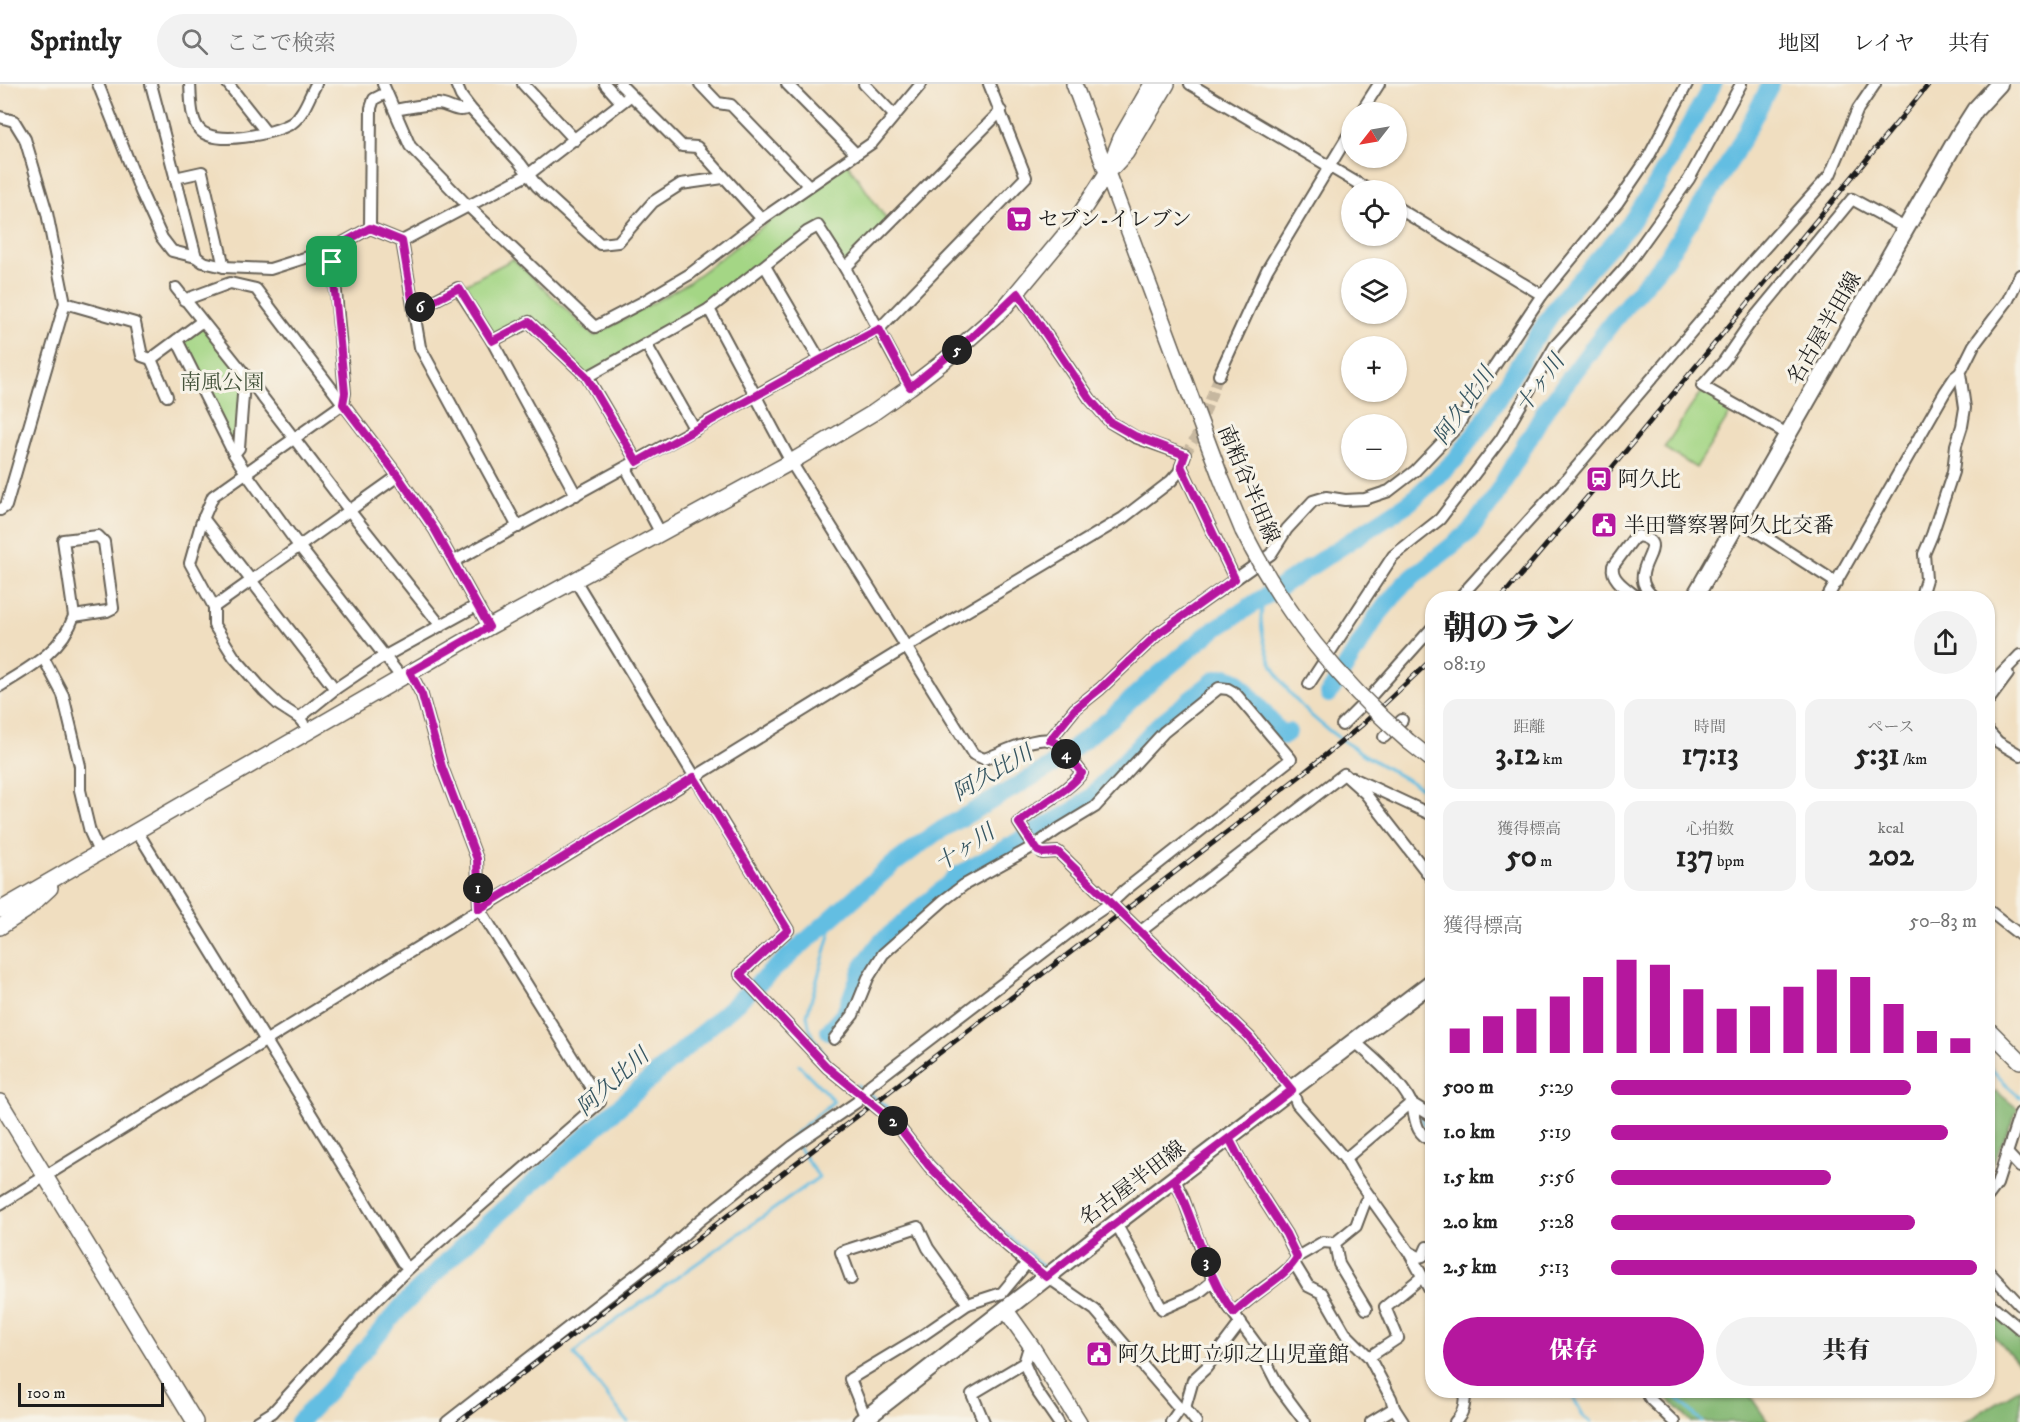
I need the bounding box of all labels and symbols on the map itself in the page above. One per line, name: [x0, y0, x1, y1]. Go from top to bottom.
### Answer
north arrow: [1341, 102, 1407, 168]
supermarket icon: セブン-イレブン: [1004, 204, 1034, 234]
place label: セブン-イレブン: [1038, 207, 1192, 233]
pin: [306, 236, 357, 287]
street label: 名古屋半田線: [1782, 267, 1868, 390]
pin: 6: [405, 292, 435, 322]
pin: 5: [942, 335, 972, 365]
water label: 十ヶ川: [1510, 348, 1572, 419]
water label: 阿久比川: [1428, 360, 1502, 450]
park label: 南風公園: [180, 370, 264, 396]
street label: 南粕谷半田線: [1211, 421, 1285, 547]
station icon: 阿久比: [1584, 464, 1614, 494]
place label: 阿久比: [1618, 467, 1681, 493]
public building icon: 半田警察署阿久比交番: [1589, 510, 1619, 540]
place label: 半田警察署阿久比交番: [1624, 513, 1834, 539]
water label: 阿久比川: [948, 739, 1039, 807]
pin: 4: [1051, 739, 1081, 769]
water label: 十ヶ川: [930, 818, 1002, 878]
pin: 1: [463, 873, 493, 903]
water label: 阿久比川: [571, 1041, 656, 1122]
pin: 2: [878, 1106, 908, 1136]
street label: 名古屋半田線: [1074, 1136, 1191, 1232]
pin: 3: [1191, 1247, 1221, 1277]
public building icon: 阿久比町立卯之山児童館: [1084, 1339, 1114, 1369]
place label: 阿久比町立卯之山児童館: [1118, 1342, 1349, 1368]
scale bar: [18, 1380, 164, 1408]

